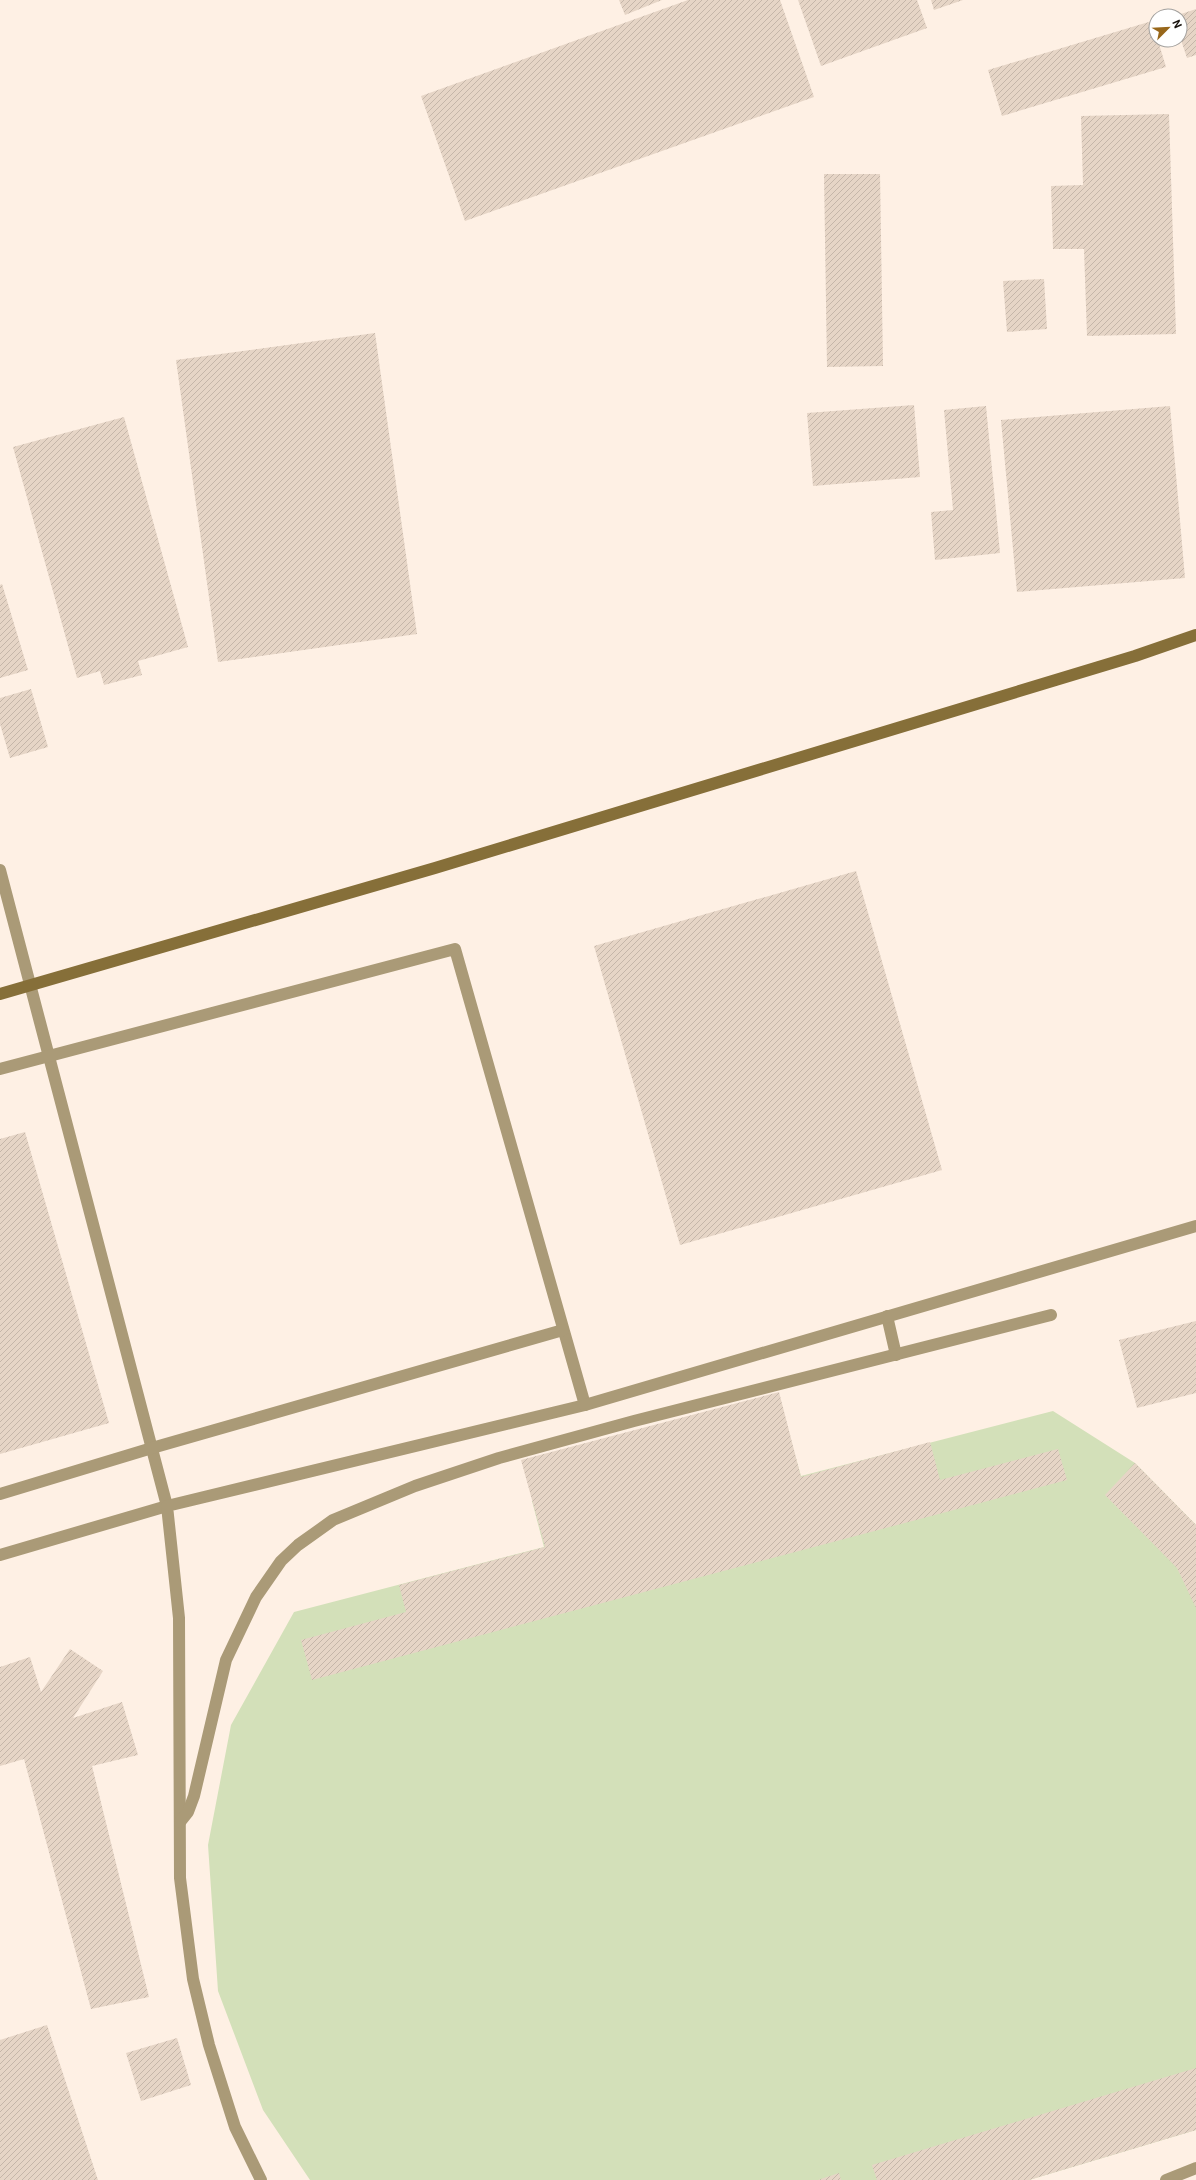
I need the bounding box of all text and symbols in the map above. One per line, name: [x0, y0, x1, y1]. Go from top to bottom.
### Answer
north arrow: [1148, 8, 1188, 48]
text: N: [1169, 18, 1184, 31]

